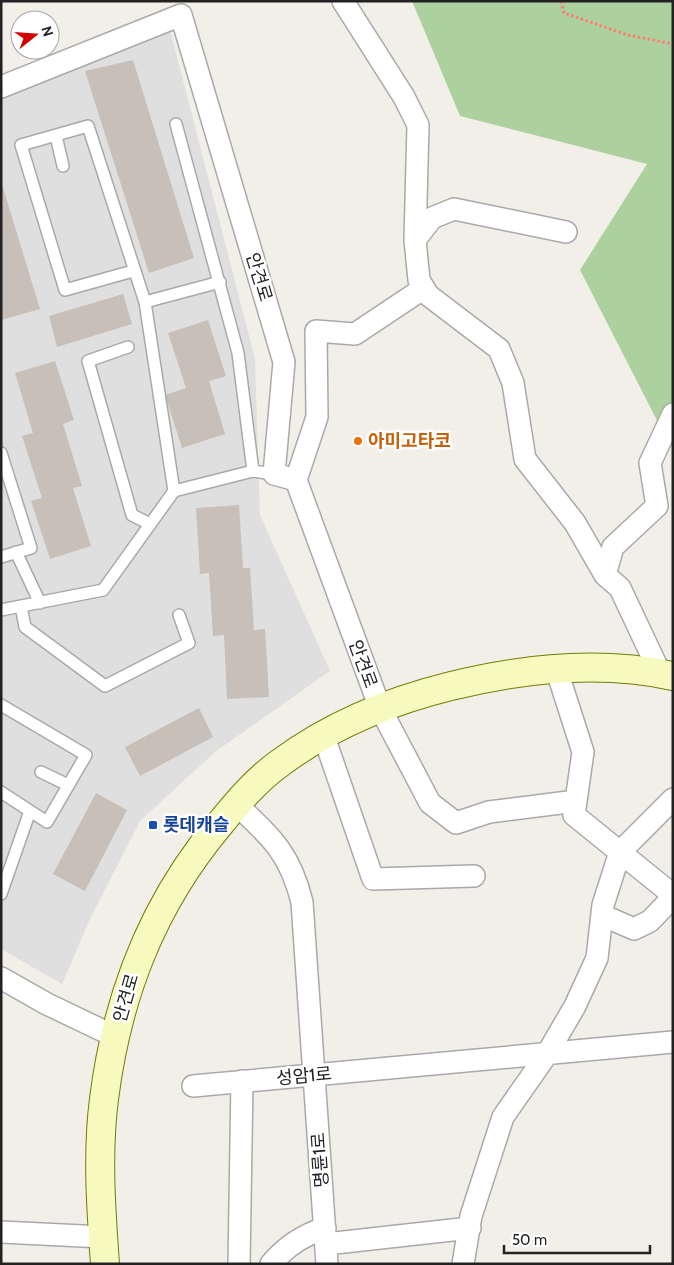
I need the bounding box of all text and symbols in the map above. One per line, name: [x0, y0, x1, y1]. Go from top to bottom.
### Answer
north arrow: [10, 10, 60, 60]
text: N: [37, 24, 57, 39]
street label: 안견로: [241, 250, 277, 304]
place label: 아미고타코: [368, 430, 451, 452]
marker: 아미고타코: [352, 435, 364, 447]
street label: 안견로: [344, 637, 382, 691]
place label: 롯데캐슬: [163, 814, 229, 836]
marker: 롯데캐슬: [147, 819, 159, 831]
street label: 안견로: [109, 971, 143, 1025]
street label: 성암1로: [275, 1063, 333, 1089]
street label: 명륜1로: [307, 1132, 333, 1188]
scale bar: [504, 1222, 650, 1254]
text: 50 m: [512, 1231, 547, 1249]

